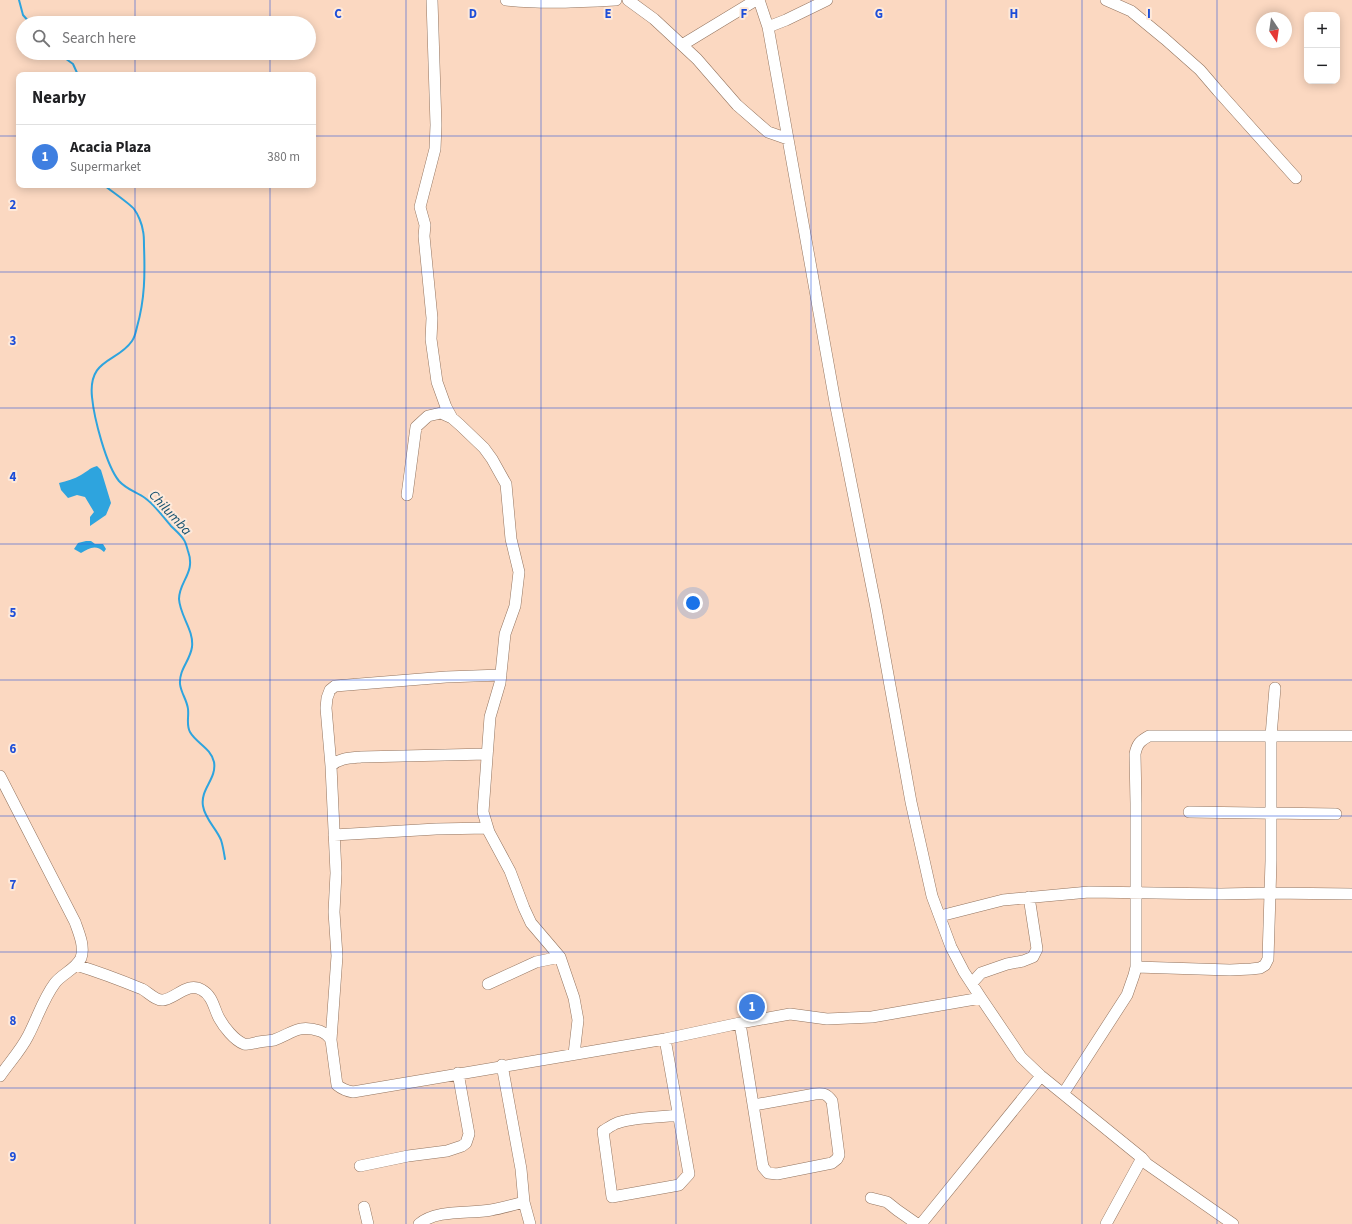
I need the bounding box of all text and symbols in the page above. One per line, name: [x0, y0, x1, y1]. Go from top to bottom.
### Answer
text: C: [334, 5, 342, 23]
text: D: [469, 5, 477, 23]
text: E: [604, 5, 612, 23]
text: F: [741, 5, 748, 23]
text: G: [875, 5, 883, 23]
text: H: [1010, 5, 1018, 23]
text: I: [1147, 5, 1151, 23]
north arrow: [1256, 12, 1292, 48]
map controls: [1304, 12, 1340, 84]
button: +: [1304, 12, 1340, 48]
search box: [16, 16, 316, 60]
icon: search: [30, 27, 52, 49]
text: Search here: [62, 28, 136, 49]
button: −: [1304, 48, 1340, 84]
text: Nearby: [32, 86, 86, 110]
text: Acacia Plaza: [70, 137, 151, 158]
text: 1: [42, 148, 48, 166]
text: 380 m: [267, 148, 300, 166]
text: Supermarket: [70, 158, 141, 176]
text: 2: [10, 196, 17, 214]
text: 3: [10, 332, 17, 350]
text: 4: [10, 468, 17, 486]
water label: Chilumba: [144, 486, 197, 540]
your location: [683, 593, 703, 613]
text: 5: [10, 604, 17, 622]
text: 6: [10, 740, 17, 758]
text: 7: [10, 876, 17, 894]
pin: 1: [739, 992, 765, 1022]
text: 8: [10, 1012, 17, 1030]
text: 9: [10, 1148, 17, 1166]

